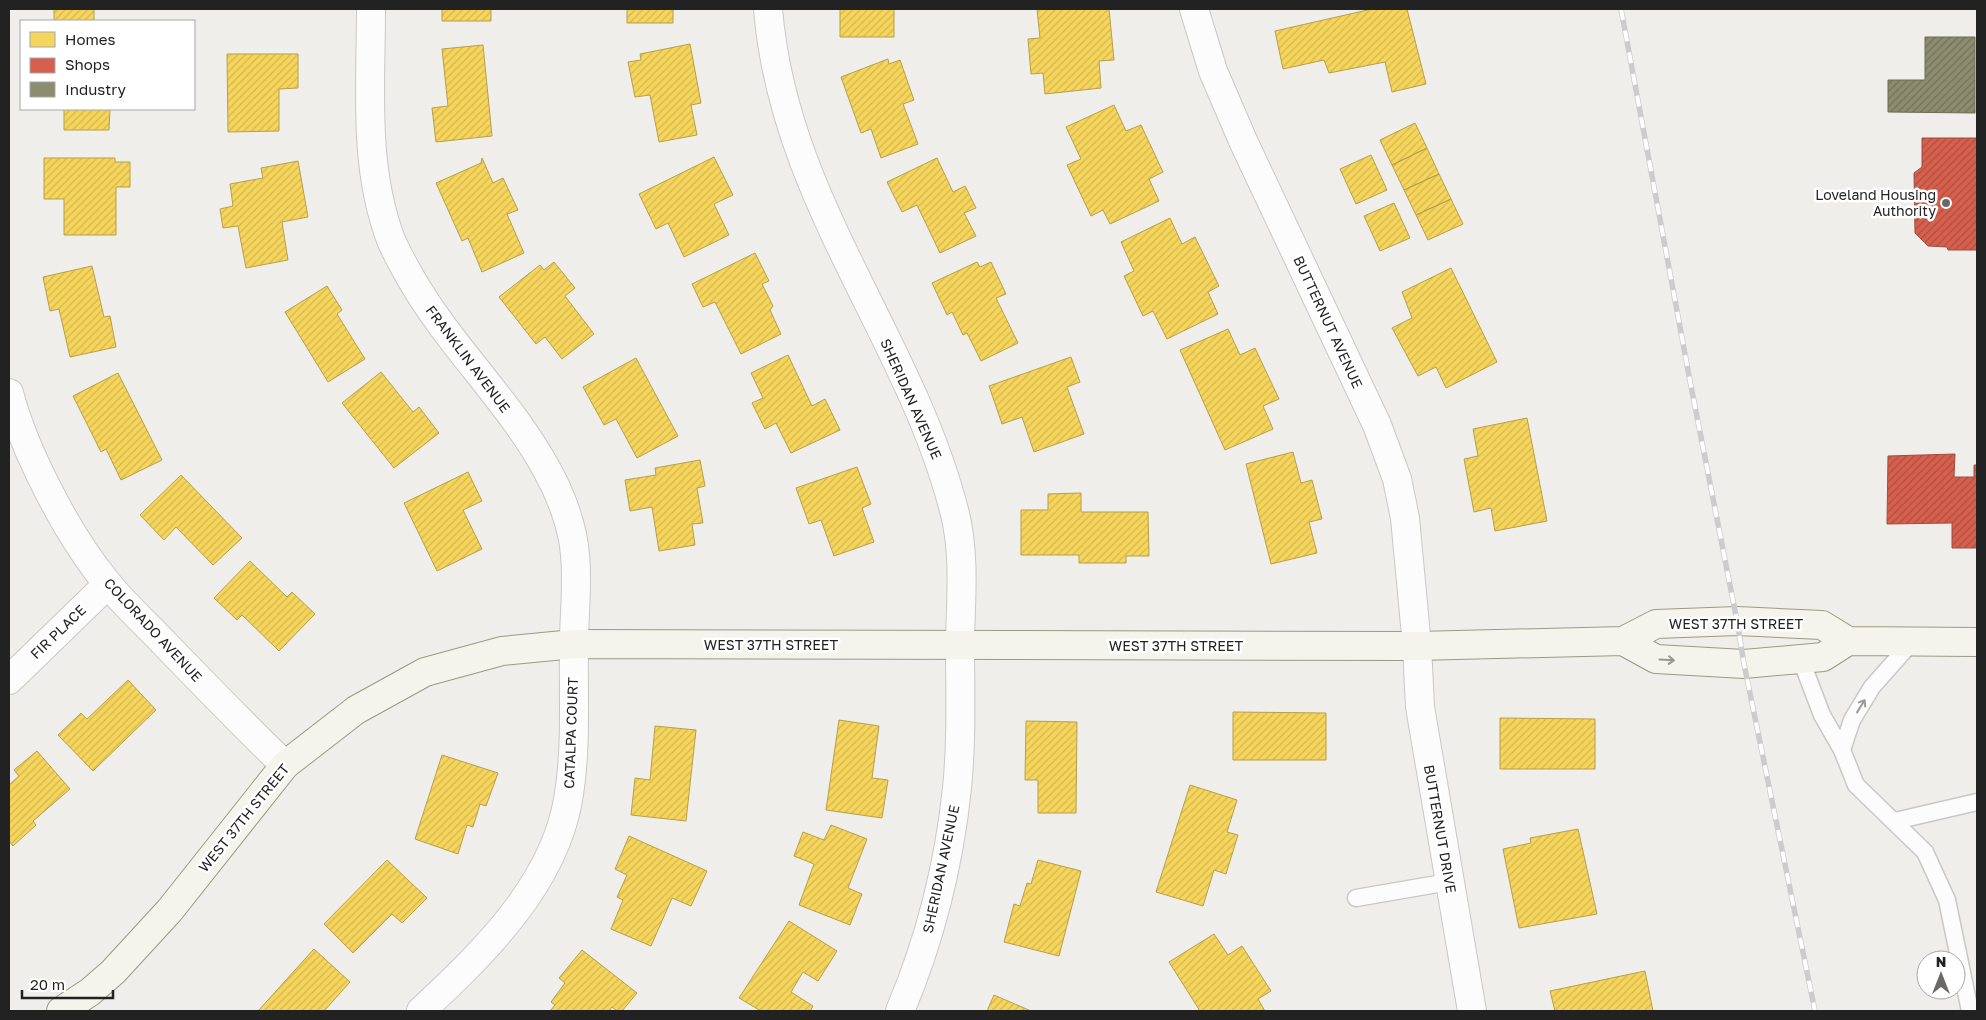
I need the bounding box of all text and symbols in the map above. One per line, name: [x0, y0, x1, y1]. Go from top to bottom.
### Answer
legend: [20, 20, 195, 110]
text: Homes: [65, 30, 115, 48]
text: Shops: [65, 55, 110, 73]
text: Industry: [65, 80, 126, 98]
place label: Loveland Housing Authority: [1815, 186, 1936, 219]
marker: Loveland Housing Authority: [1940, 197, 1952, 209]
street label: BUTTERNUT AVENUE: [1290, 253, 1367, 391]
street label: FRANKLIN AVENUE: [423, 302, 514, 416]
street label: SHERIDAN AVENUE: [877, 336, 946, 462]
street label: COLORADO AVENUE: [101, 574, 206, 685]
street label: FIR PLACE: [26, 601, 89, 662]
street label: WEST 37TH STREET: [1669, 615, 1803, 632]
street label: WEST 37TH STREET: [704, 636, 838, 653]
street label: WEST 37TH STREET: [1109, 637, 1243, 654]
one-way arrow: [1658, 655, 1674, 664]
street label: CATALPA COURT: [560, 677, 581, 789]
one-way arrow: [1856, 699, 1866, 713]
street label: WEST 37TH STREET: [195, 760, 293, 875]
street label: BUTTERNUT DRIVE: [1421, 763, 1460, 895]
street label: SHERIDAN AVENUE: [919, 803, 962, 935]
north arrow: [1916, 950, 1966, 1000]
text: N: [1936, 953, 1946, 970]
scale bar: [22, 968, 114, 1000]
text: 20 m: [30, 975, 65, 993]

